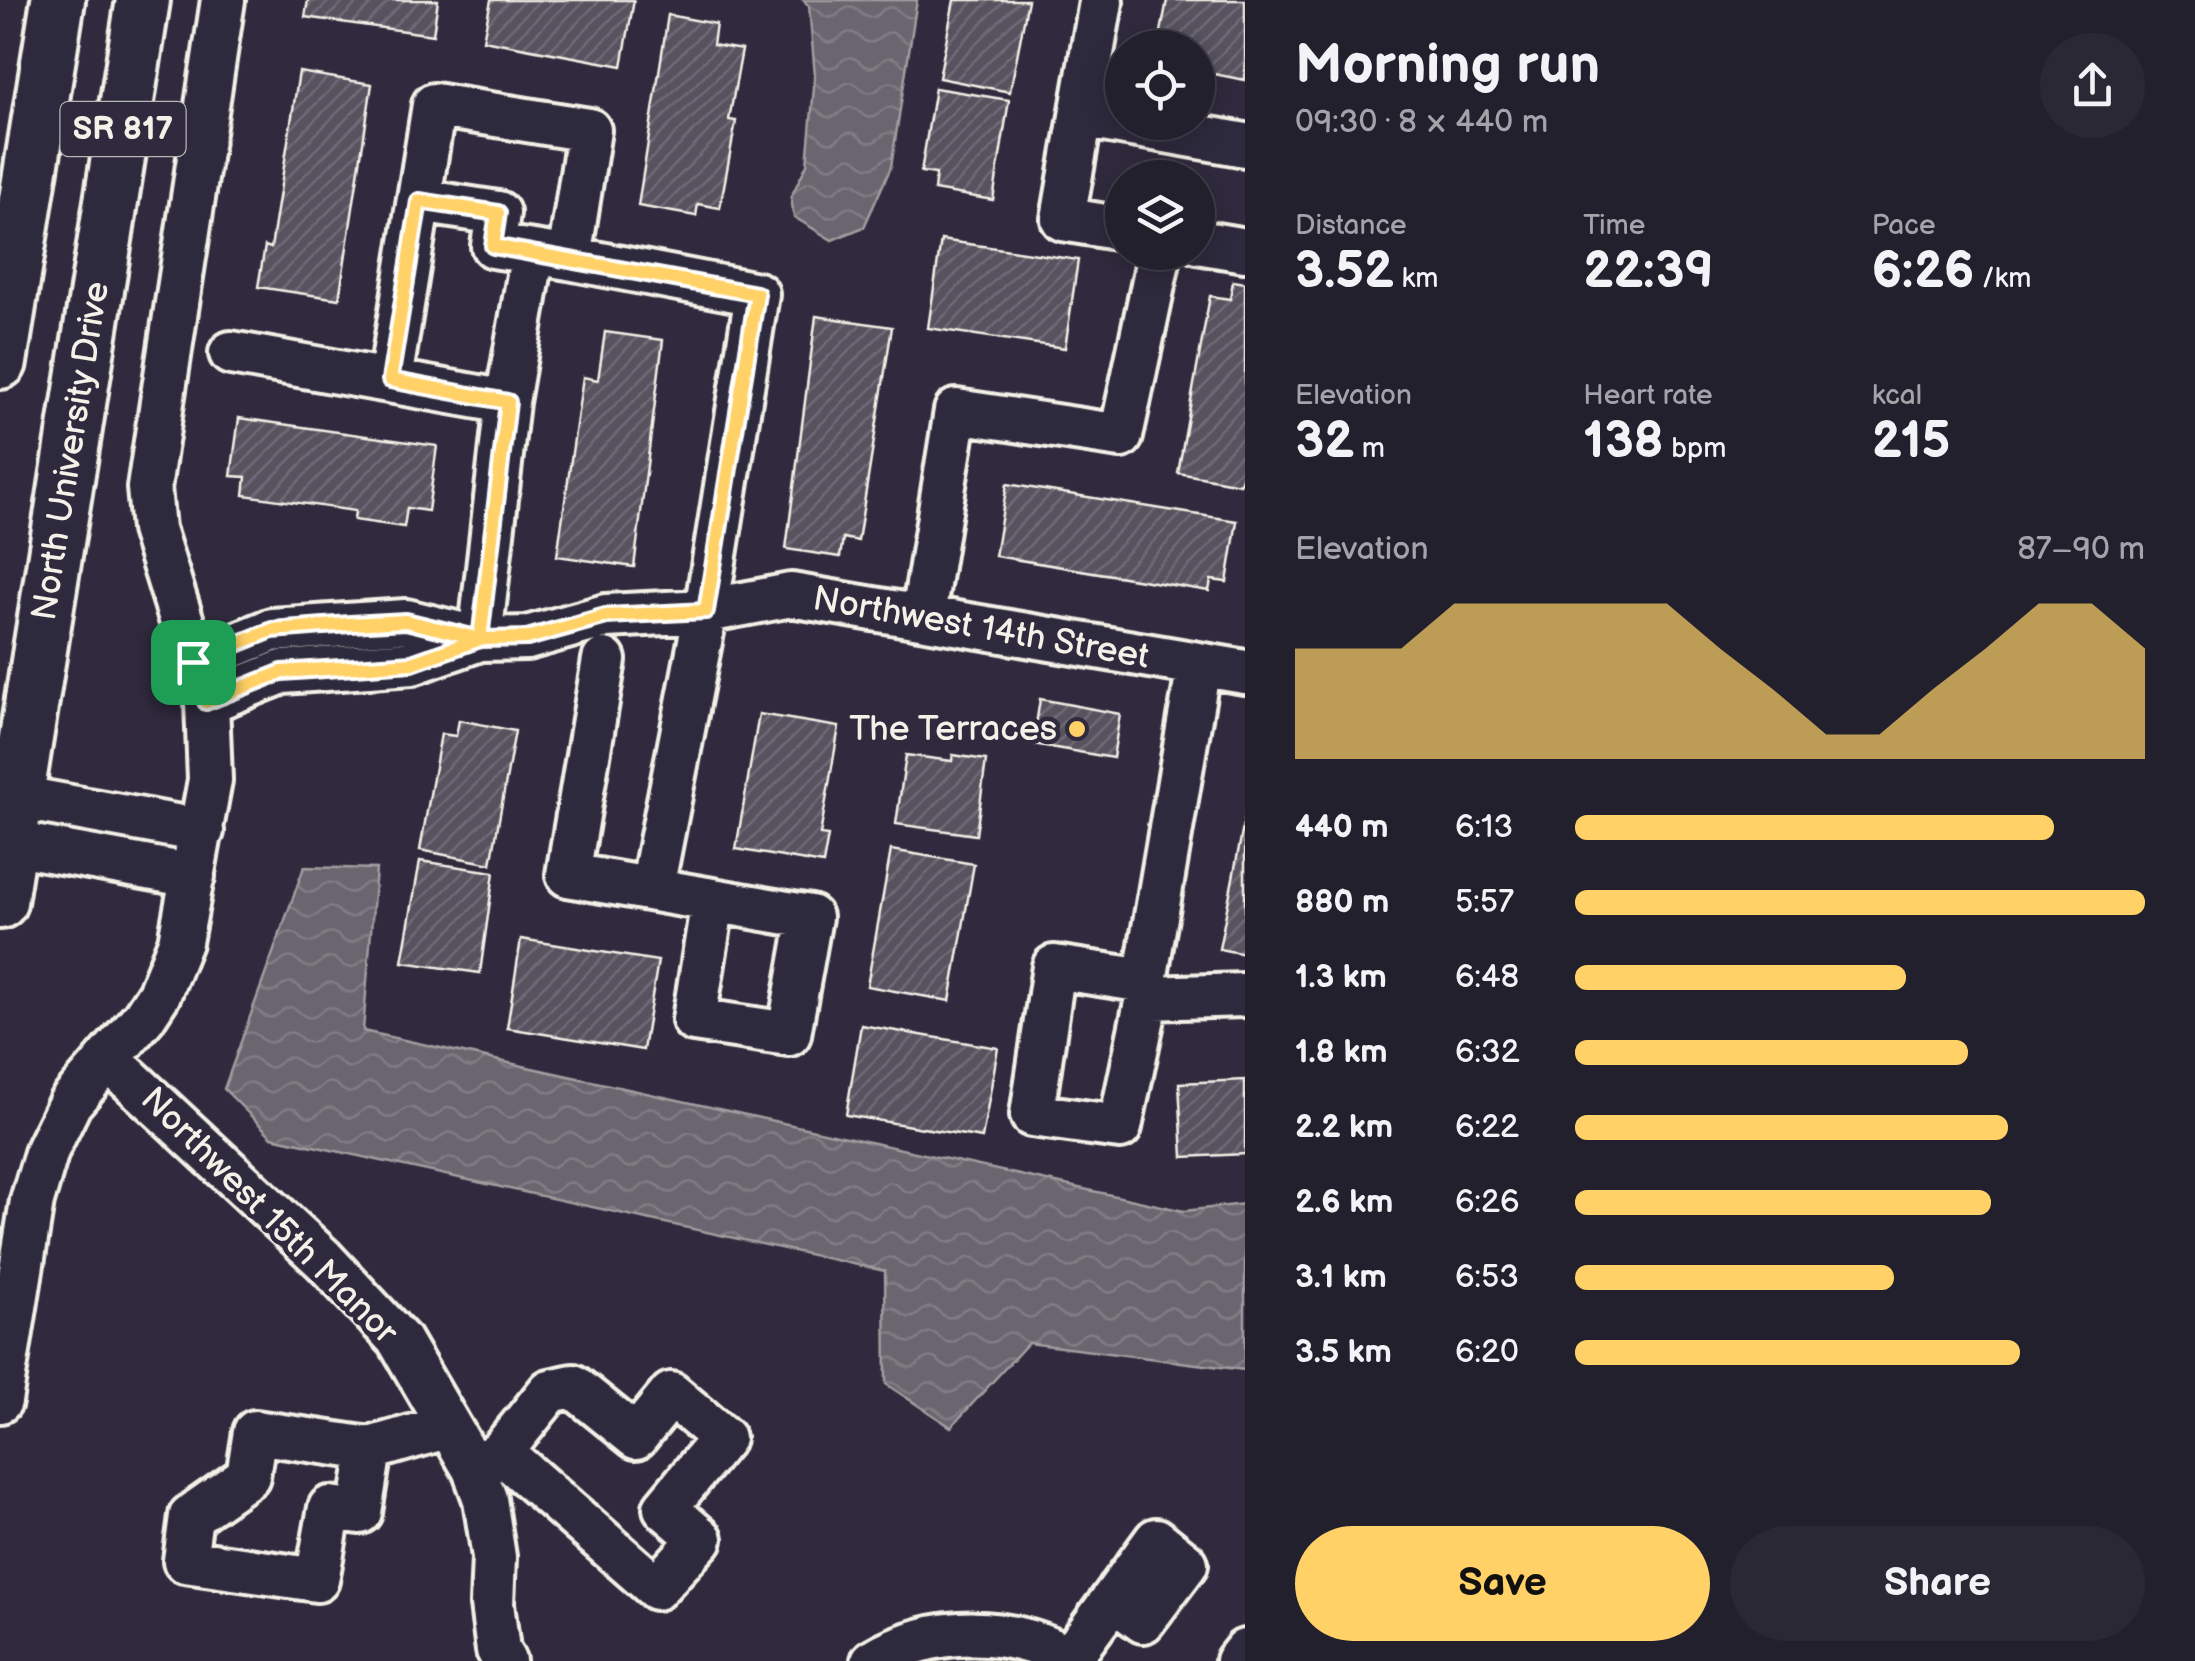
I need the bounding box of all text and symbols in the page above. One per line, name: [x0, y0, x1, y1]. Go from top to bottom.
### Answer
map controls: [1105, 30, 1215, 270]
button: locate: [1105, 30, 1215, 140]
text: Morning run: [1295, 32, 1600, 99]
button: share: [2040, 33, 2145, 138]
road number: SR 817: [61, 102, 186, 156]
text: 09:30 · 8 × 440 m: [1295, 103, 1548, 142]
button: layers: [1105, 160, 1215, 270]
text: Distance: [1295, 209, 1407, 242]
text: Time: [1583, 209, 1645, 242]
text: Pace: [1872, 209, 1936, 242]
text: 3.52: [1295, 242, 1394, 302]
text: 22:39: [1583, 242, 1714, 302]
text: 6:26: [1872, 242, 1974, 302]
text: km: [1394, 262, 1438, 295]
text: /km: [1974, 262, 2031, 295]
street label: North University Drive: [23, 279, 119, 623]
text: Elevation: [1295, 379, 1412, 412]
text: Heart rate: [1583, 379, 1713, 412]
text: kcal: [1872, 379, 1922, 412]
text: 32: [1295, 412, 1354, 472]
text: 138: [1583, 412, 1664, 472]
text: 215: [1872, 412, 1950, 472]
text: m: [1354, 432, 1385, 465]
text: bpm: [1664, 432, 1726, 465]
text: Elevation: [1295, 530, 1428, 569]
text: 87–90 m: [2017, 530, 2145, 569]
street label: Northwest 14th Street: [810, 577, 1153, 679]
pin: [151, 620, 236, 705]
icon: arrive: [166, 635, 221, 690]
place label: The Terraces: [849, 708, 1057, 751]
marker: The Terraces: [1066, 718, 1088, 740]
text: 440 m: [1295, 808, 1389, 847]
text: 6:13: [1455, 808, 1513, 847]
text: 880 m: [1295, 883, 1389, 922]
text: 5:57: [1455, 883, 1514, 922]
text: 1.3 km: [1295, 958, 1387, 997]
text: 6:48: [1455, 958, 1519, 997]
text: 1.8 km: [1295, 1033, 1387, 1072]
text: 6:32: [1455, 1033, 1520, 1072]
street label: Northwest 15th Manor: [131, 1078, 407, 1354]
text: 2.2 km: [1295, 1108, 1393, 1147]
text: 6:22: [1455, 1108, 1519, 1147]
text: 2.6 km: [1295, 1183, 1393, 1222]
text: 6:26: [1455, 1183, 1519, 1222]
text: 3.1 km: [1295, 1258, 1387, 1297]
text: 6:53: [1455, 1258, 1519, 1297]
text: 3.5 km: [1295, 1333, 1392, 1372]
text: 6:20: [1455, 1333, 1519, 1372]
button: Save: [1295, 1526, 1710, 1641]
button: Share: [1730, 1526, 2145, 1641]

